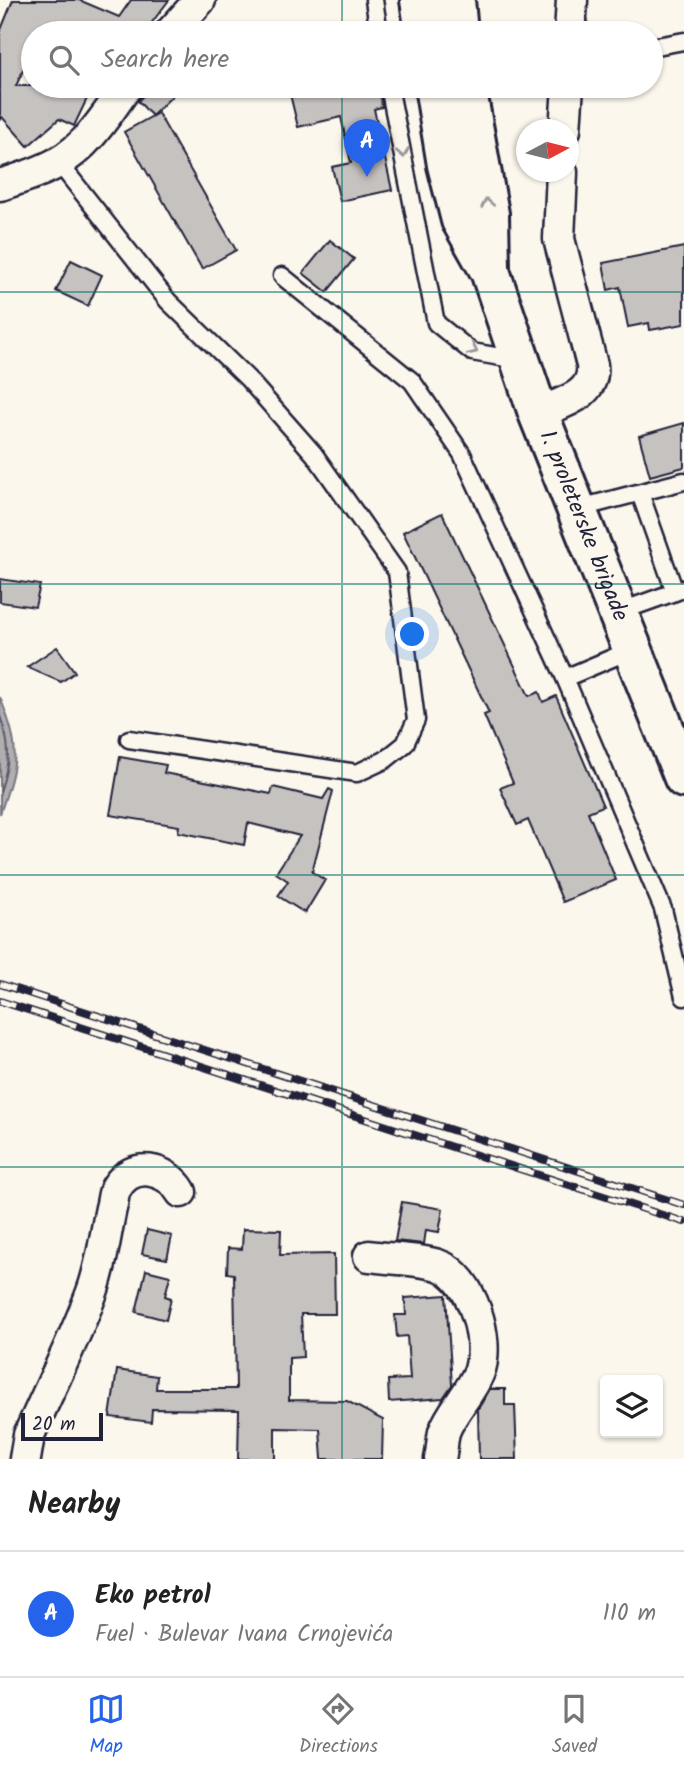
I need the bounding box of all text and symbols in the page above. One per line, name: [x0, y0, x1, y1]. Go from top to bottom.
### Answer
search box: [21, 21, 663, 98]
text: Search here: [101, 39, 229, 81]
icon: search: [45, 41, 83, 79]
pin: A: [344, 119, 390, 177]
north arrow: [516, 119, 579, 182]
one-way arrow: [394, 147, 409, 159]
one-way arrow: [480, 197, 495, 209]
one-way arrow: [466, 342, 478, 356]
street label: 1. proleterske brigade: [529, 425, 638, 627]
your location: [395, 617, 429, 651]
map controls: [600, 1375, 663, 1438]
button: layers: [600, 1375, 663, 1438]
scale bar: [21, 1410, 103, 1442]
text: 20 m: [32, 1410, 75, 1440]
text: Nearby: [28, 1481, 120, 1529]
text: Eko petrol: [95, 1575, 211, 1617]
text: A: [44, 1596, 58, 1632]
text: 110 m: [603, 1596, 656, 1632]
text: Fuel · Bulevar Ivana Crnojevića: [95, 1617, 393, 1653]
tab: Map: [87, 1690, 125, 1762]
tab: Directions: [299, 1690, 378, 1762]
tab: Saved: [552, 1690, 597, 1762]

